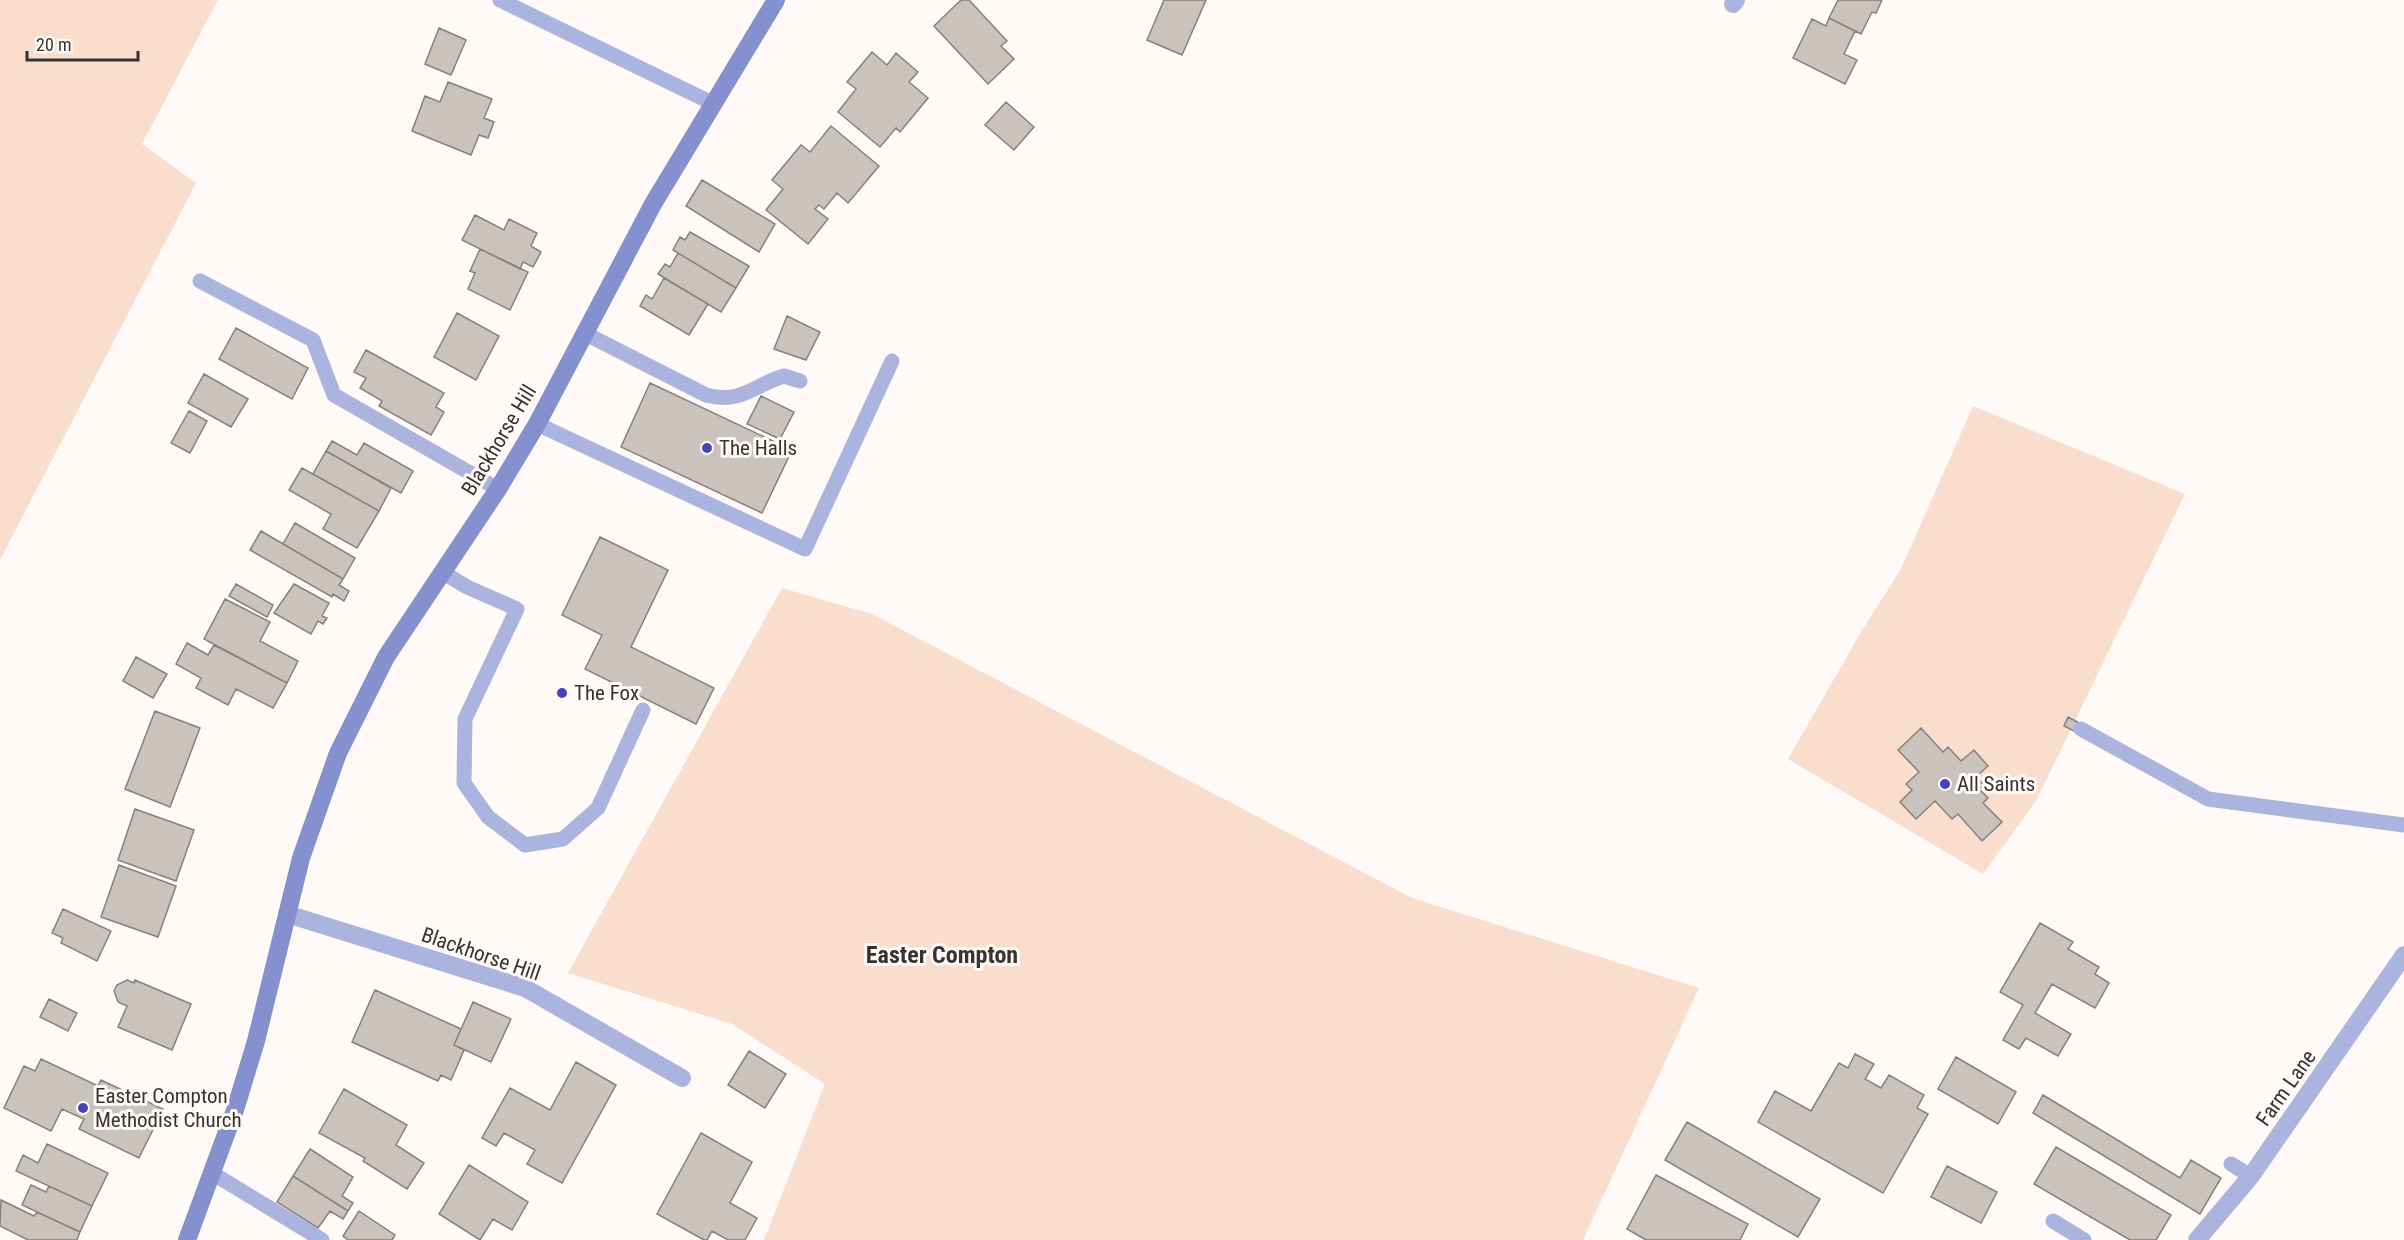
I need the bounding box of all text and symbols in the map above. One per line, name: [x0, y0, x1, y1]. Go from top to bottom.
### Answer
scale bar: [27, 24, 138, 62]
text: 20 m: [36, 34, 71, 55]
street label: Blackhorse Hill: [457, 381, 541, 499]
place label: The Halls: [719, 436, 797, 460]
marker: The Halls: [700, 441, 714, 455]
place label: The Fox: [574, 681, 639, 705]
marker: The Fox: [555, 686, 569, 700]
place label: All Saints: [1957, 772, 2035, 796]
marker: All Saints: [1938, 777, 1952, 791]
street label: Blackhorse Hill: [418, 922, 544, 986]
district label: Easter Compton: [866, 941, 1018, 969]
street label: Farm Lane: [2251, 1045, 2321, 1130]
place label: Easter Compton Methodist Church: [95, 1084, 242, 1132]
marker: Easter Compton Methodist Church: [76, 1101, 90, 1115]

